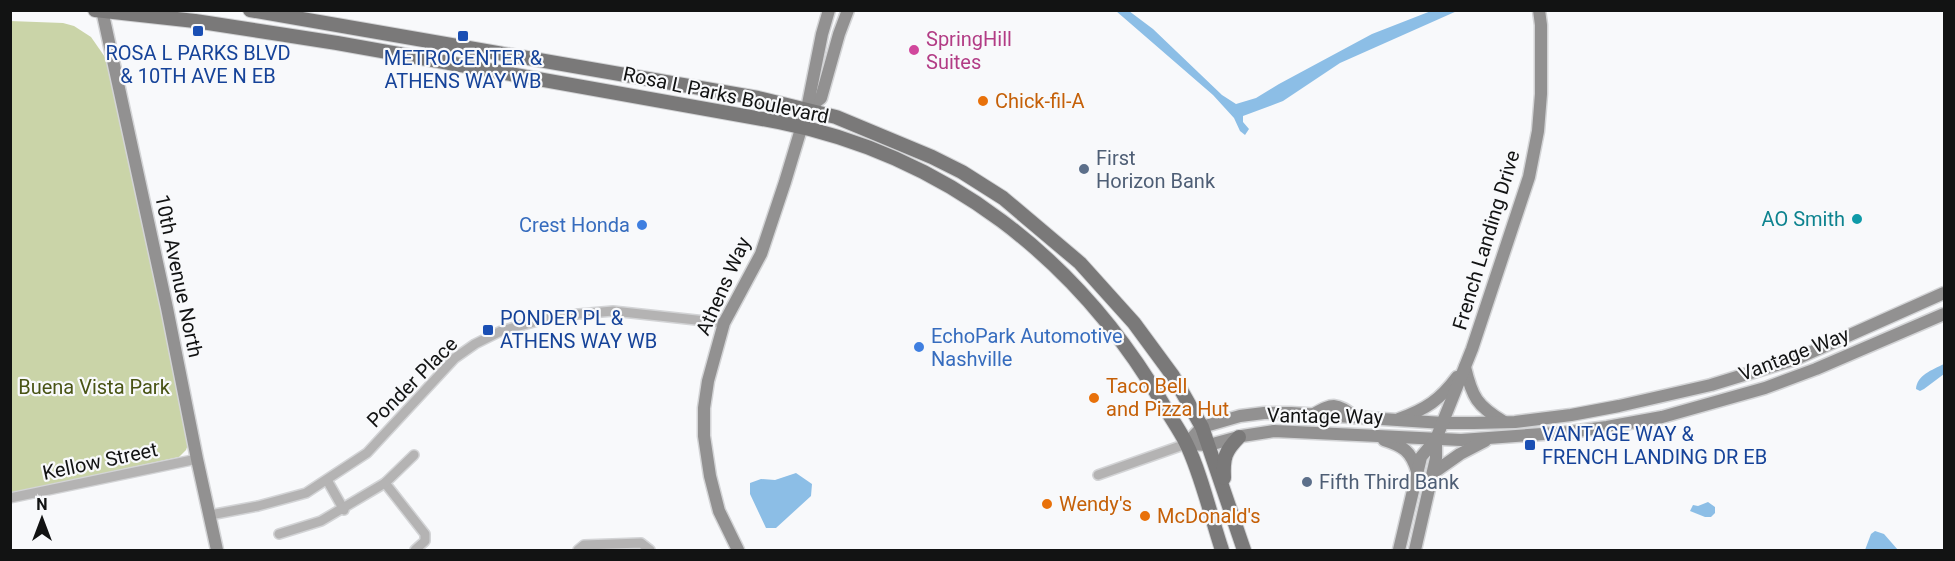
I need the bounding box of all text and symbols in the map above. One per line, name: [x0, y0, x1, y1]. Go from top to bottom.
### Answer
marker: ROSA L PARKS BLVD & 10TH AVE N EB: [191, 24, 205, 38]
place label: SpringHill Suites: [926, 27, 1012, 74]
marker: METROCENTER & ATHENS WAY WB: [456, 29, 470, 43]
place label: ROSA L PARKS BLVD & 10TH AVE N EB: [105, 41, 291, 88]
marker: SpringHill Suites: [907, 43, 921, 57]
place label: METROCENTER & ATHENS WAY WB: [384, 46, 543, 93]
street label: Rosa L Parks Boulevard: [621, 61, 831, 129]
place label: Chick-fil-A: [995, 89, 1085, 113]
marker: Chick-fil-A: [976, 94, 990, 108]
place label: First Horizon Bank: [1096, 146, 1216, 193]
street label: French Landing Drive: [1447, 147, 1525, 333]
marker: First Horizon Bank: [1077, 162, 1091, 176]
street label: 10th Avenue North: [150, 192, 208, 360]
place label: AO Smith: [1762, 207, 1845, 231]
marker: AO Smith: [1850, 212, 1864, 226]
place label: Crest Honda: [519, 213, 630, 237]
marker: Crest Honda: [635, 218, 649, 232]
street label: Athens Way: [691, 233, 756, 339]
place label: PONDER PL & ATHENS WAY WB: [500, 306, 657, 353]
street label: Vantage Way: [1736, 322, 1853, 386]
marker: PONDER PL & ATHENS WAY WB: [481, 323, 495, 337]
place label: EchoPark Automotive Nashville: [931, 324, 1123, 371]
street label: Ponder Place: [362, 332, 462, 432]
marker: EchoPark Automotive Nashville: [912, 340, 926, 354]
place label: Taco Bell and Pizza Hut: [1106, 374, 1229, 421]
park label: Buena Vista Park: [18, 375, 171, 399]
marker: Taco Bell and Pizza Hut: [1087, 391, 1101, 405]
street label: Vantage Way: [1267, 403, 1384, 429]
place label: VANTAGE WAY & FRENCH LANDING DR EB: [1542, 422, 1767, 469]
street label: Kellow Street: [40, 437, 160, 485]
marker: VANTAGE WAY & FRENCH LANDING DR EB: [1523, 438, 1537, 452]
place label: Fifth Third Bank: [1319, 470, 1460, 494]
marker: Fifth Third Bank: [1300, 475, 1314, 489]
north arrow: [12, 489, 72, 549]
place label: Wendy's: [1059, 492, 1132, 516]
text: N: [36, 495, 48, 514]
marker: Wendy's: [1040, 497, 1054, 511]
place label: McDonald's: [1157, 504, 1261, 528]
marker: McDonald's: [1138, 509, 1152, 523]

